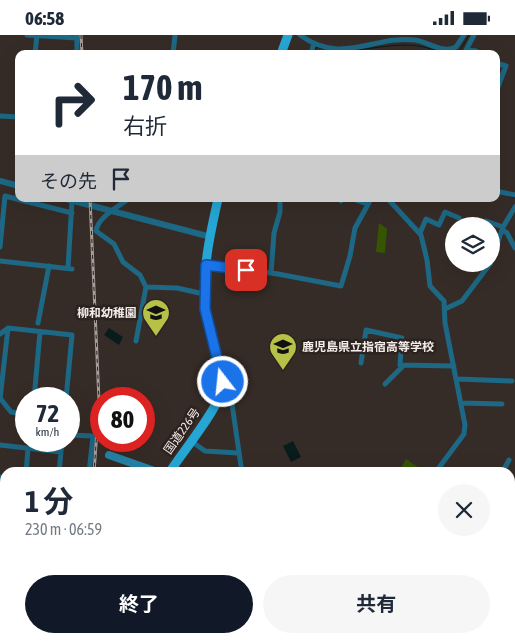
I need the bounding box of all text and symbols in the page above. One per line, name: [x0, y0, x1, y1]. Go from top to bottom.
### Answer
text: 06:58: [25, 7, 64, 29]
text: 170 m: [123, 67, 202, 107]
icon: right: [40, 70, 105, 135]
text: 右折: [123, 113, 167, 139]
icon: arrive: [107, 165, 135, 193]
text: その先: [40, 170, 97, 192]
map controls: [445, 217, 500, 272]
button: layers: [445, 217, 500, 272]
pin: [225, 249, 267, 291]
icon: arrive: [232, 256, 260, 284]
school or university icon: 柳和幼稚園: [141, 298, 171, 337]
place label: 柳和幼稚園: [77, 306, 137, 320]
school or university icon: 鹿児島県立指宿高等学校: [268, 332, 298, 371]
place label: 鹿児島県立指宿高等学校: [302, 340, 434, 354]
position arrow: [196, 355, 248, 407]
speed limit sign: 80: [90, 387, 155, 452]
text: 72: [36, 399, 59, 427]
street label: 国道226号: [161, 405, 203, 457]
text: km/h: [36, 425, 59, 439]
text: 1 分: [25, 484, 73, 518]
button: close: [438, 484, 490, 536]
text: 230 m · 06:59: [25, 520, 102, 538]
button: 終了: [25, 575, 253, 633]
button: 共有: [263, 575, 490, 633]

